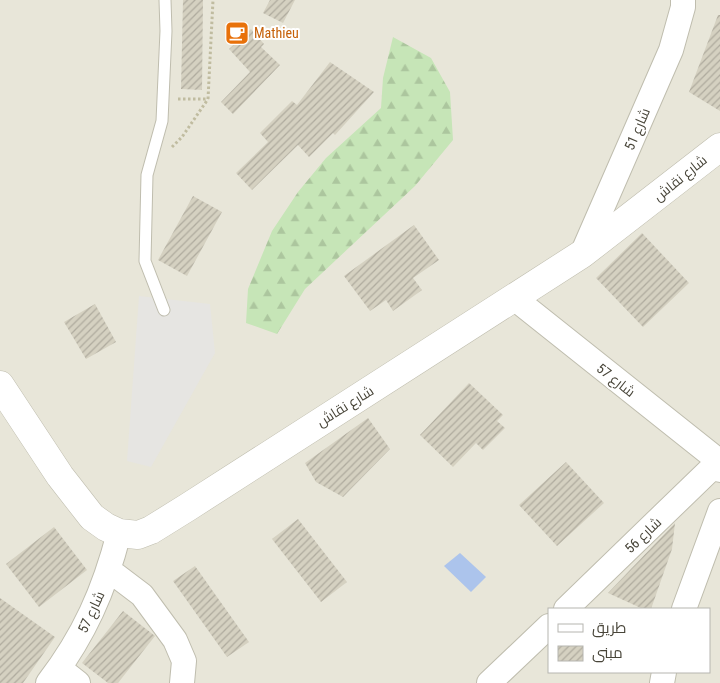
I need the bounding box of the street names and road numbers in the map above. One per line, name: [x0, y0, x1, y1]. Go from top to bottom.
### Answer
street label: شارع 51: [621, 106, 654, 153]
street label: شارع نقاش: [650, 152, 711, 205]
street label: شارع 57: [593, 360, 638, 401]
street label: شارع نقاش: [314, 382, 377, 431]
street label: شارع 56: [622, 514, 665, 557]
street label: شارع 57: [74, 589, 108, 636]

